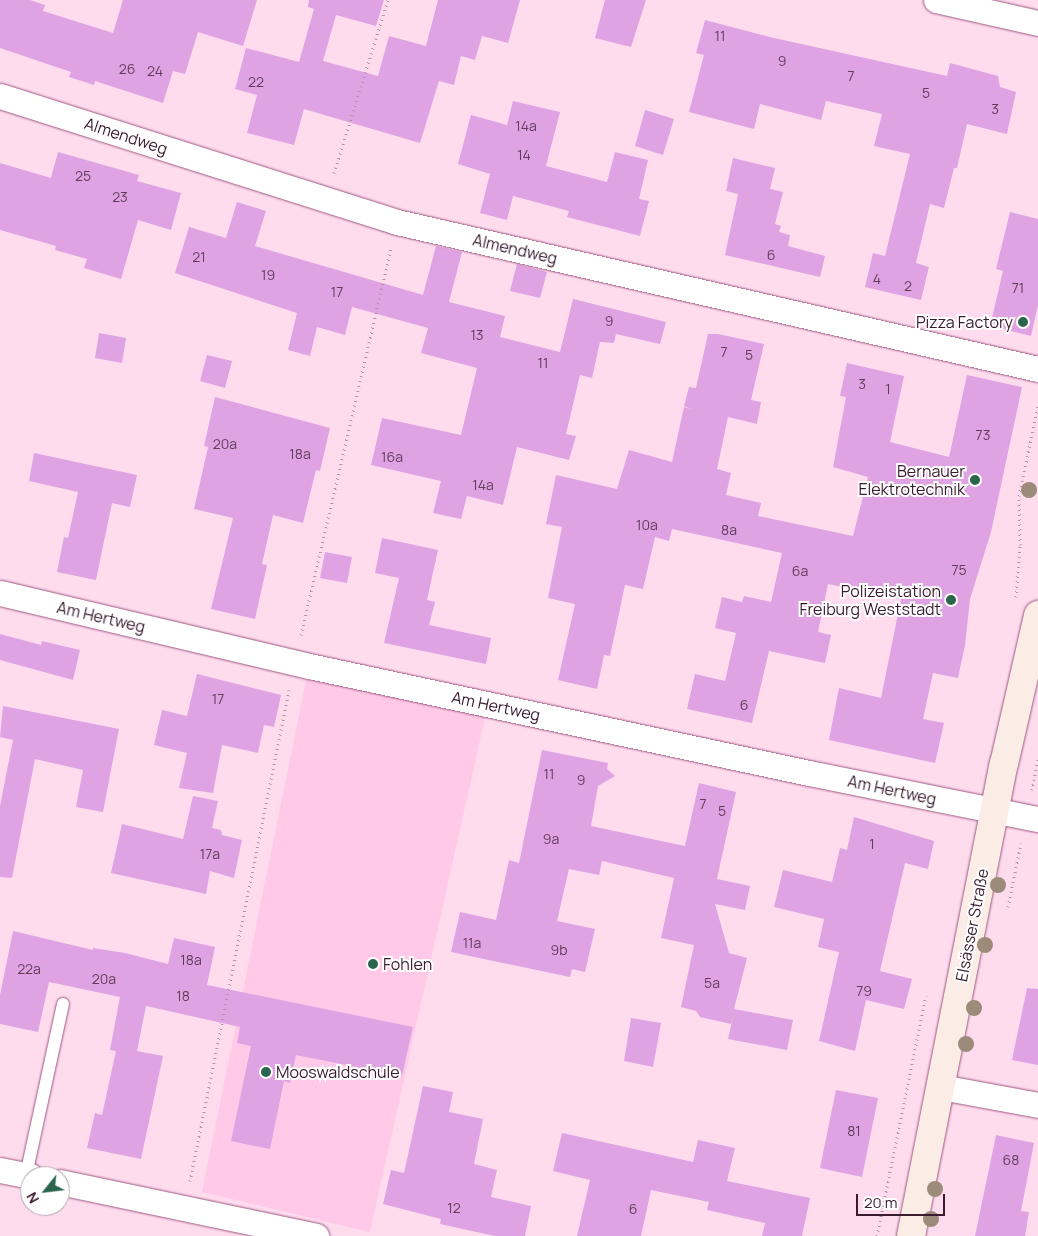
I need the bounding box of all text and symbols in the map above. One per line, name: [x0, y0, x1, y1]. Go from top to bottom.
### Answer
house number: 11: [715, 28, 725, 44]
house number: 9: [778, 53, 786, 69]
house number: 26: [119, 61, 135, 77]
house number: 24: [147, 63, 163, 79]
house number: 7: [847, 68, 855, 84]
house number: 22: [248, 74, 264, 90]
house number: 5: [922, 85, 930, 101]
house number: 3: [991, 101, 999, 117]
street label: Almendweg: [82, 114, 170, 158]
house number: 14a: [515, 118, 537, 134]
house number: 14: [517, 147, 531, 163]
house number: 25: [75, 168, 91, 184]
house number: 23: [112, 189, 128, 205]
street label: Almendweg: [471, 230, 559, 268]
house number: 6: [767, 247, 775, 263]
house number: 21: [192, 249, 206, 265]
house number: 19: [261, 267, 275, 283]
house number: 4: [873, 271, 881, 287]
house number: 2: [904, 278, 912, 294]
house number: 71: [1012, 280, 1024, 296]
house number: 17: [331, 284, 343, 300]
place label: Pizza Factory: [916, 312, 1013, 332]
house number: 9: [605, 313, 613, 329]
marker: Pizza Factory: [1017, 316, 1029, 328]
house number: 13: [470, 327, 484, 343]
house number: 7: [720, 344, 728, 360]
house number: 5: [745, 347, 753, 363]
house number: 11: [538, 355, 548, 371]
house number: 3: [858, 376, 866, 392]
house number: 1: [885, 381, 891, 397]
house number: 73: [976, 427, 990, 443]
house number: 20a: [213, 436, 237, 452]
house number: 18a: [289, 446, 311, 462]
house number: 16a: [381, 449, 403, 465]
place label: Bernauer Elektrotechnik: [858, 461, 965, 499]
marker: Bernauer Elektrotechnik: [969, 474, 981, 486]
house number: 14a: [472, 477, 494, 493]
house number: 10a: [636, 517, 658, 533]
house number: 8a: [721, 522, 737, 538]
house number: 75: [951, 562, 967, 578]
house number: 6a: [792, 563, 808, 579]
place label: Polizeistation Freiburg Weststadt: [799, 581, 941, 619]
marker: Polizeistation Freiburg Weststadt: [945, 594, 957, 606]
street label: Am Hertweg: [55, 598, 147, 636]
street label: Am Hertweg: [450, 687, 542, 725]
house number: 17: [212, 691, 224, 707]
house number: 6: [740, 697, 748, 713]
house number: 11: [544, 766, 554, 782]
street label: Am Hertweg: [846, 771, 938, 809]
house number: 9: [577, 772, 585, 788]
house number: 7: [699, 796, 707, 812]
house number: 5: [718, 803, 726, 819]
house number: 9a: [543, 831, 559, 847]
house number: 1: [869, 836, 875, 852]
house number: 17a: [200, 846, 220, 862]
street label: Elsässer Straße: [952, 867, 992, 983]
house number: 11a: [463, 935, 481, 951]
house number: 9b: [551, 942, 567, 958]
house number: 18a: [180, 952, 202, 968]
place label: Fohlen: [383, 954, 432, 974]
marker: Fohlen: [367, 958, 379, 970]
house number: 22a: [17, 961, 41, 977]
house number: 20a: [92, 971, 116, 987]
house number: 5a: [704, 975, 720, 991]
house number: 79: [856, 983, 872, 999]
house number: 18: [176, 988, 190, 1004]
place label: Mooswaldschule: [276, 1062, 400, 1082]
marker: Mooswaldschule: [260, 1066, 272, 1078]
house number: 81: [847, 1123, 861, 1139]
house number: 68: [1003, 1152, 1019, 1168]
north arrow: [20, 1166, 70, 1216]
scale bar: [858, 1184, 947, 1216]
text: N: [22, 1189, 43, 1207]
text: 20 m: [864, 1192, 897, 1213]
house number: 12: [447, 1200, 461, 1216]
house number: 6: [629, 1201, 637, 1217]

